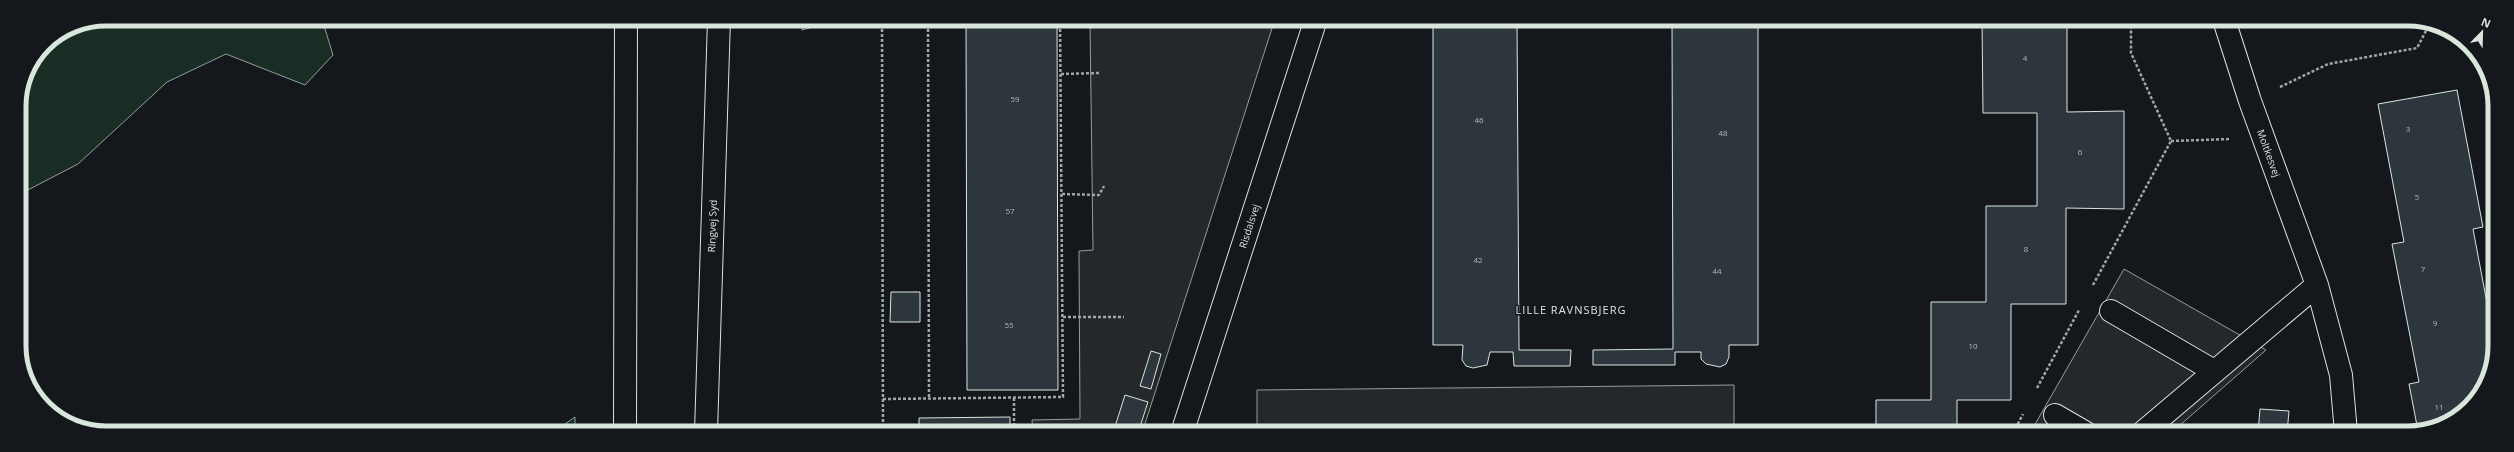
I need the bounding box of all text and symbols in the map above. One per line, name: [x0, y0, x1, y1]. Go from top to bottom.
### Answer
north arrow: [2462, 12, 2502, 52]
text: N: [2479, 14, 2493, 31]
house number: 4: [2023, 52, 2028, 63]
house number: 59: [1010, 93, 1020, 104]
house number: 46: [1474, 114, 1484, 125]
house number: 3: [2406, 123, 2411, 134]
house number: 48: [1718, 127, 1728, 138]
street label: Moltkesvej: [2254, 127, 2284, 179]
house number: 6: [2078, 146, 2083, 157]
house number: 5: [2415, 191, 2420, 202]
street label: Ringvej Syd: [704, 199, 720, 253]
street label: Risdalsvej: [1235, 202, 1263, 250]
house number: 57: [1005, 205, 1015, 216]
house number: 8: [2024, 243, 2029, 254]
house number: 42: [1473, 254, 1483, 265]
house number: 7: [2421, 263, 2426, 274]
house number: 44: [1712, 265, 1722, 276]
district label: LILLE RAVNSBJERG: [1516, 302, 1626, 317]
house number: 9: [2433, 317, 2438, 328]
house number: 55: [1004, 319, 1014, 330]
house number: 10: [1968, 340, 1978, 351]
house number: 11: [2434, 401, 2444, 412]

